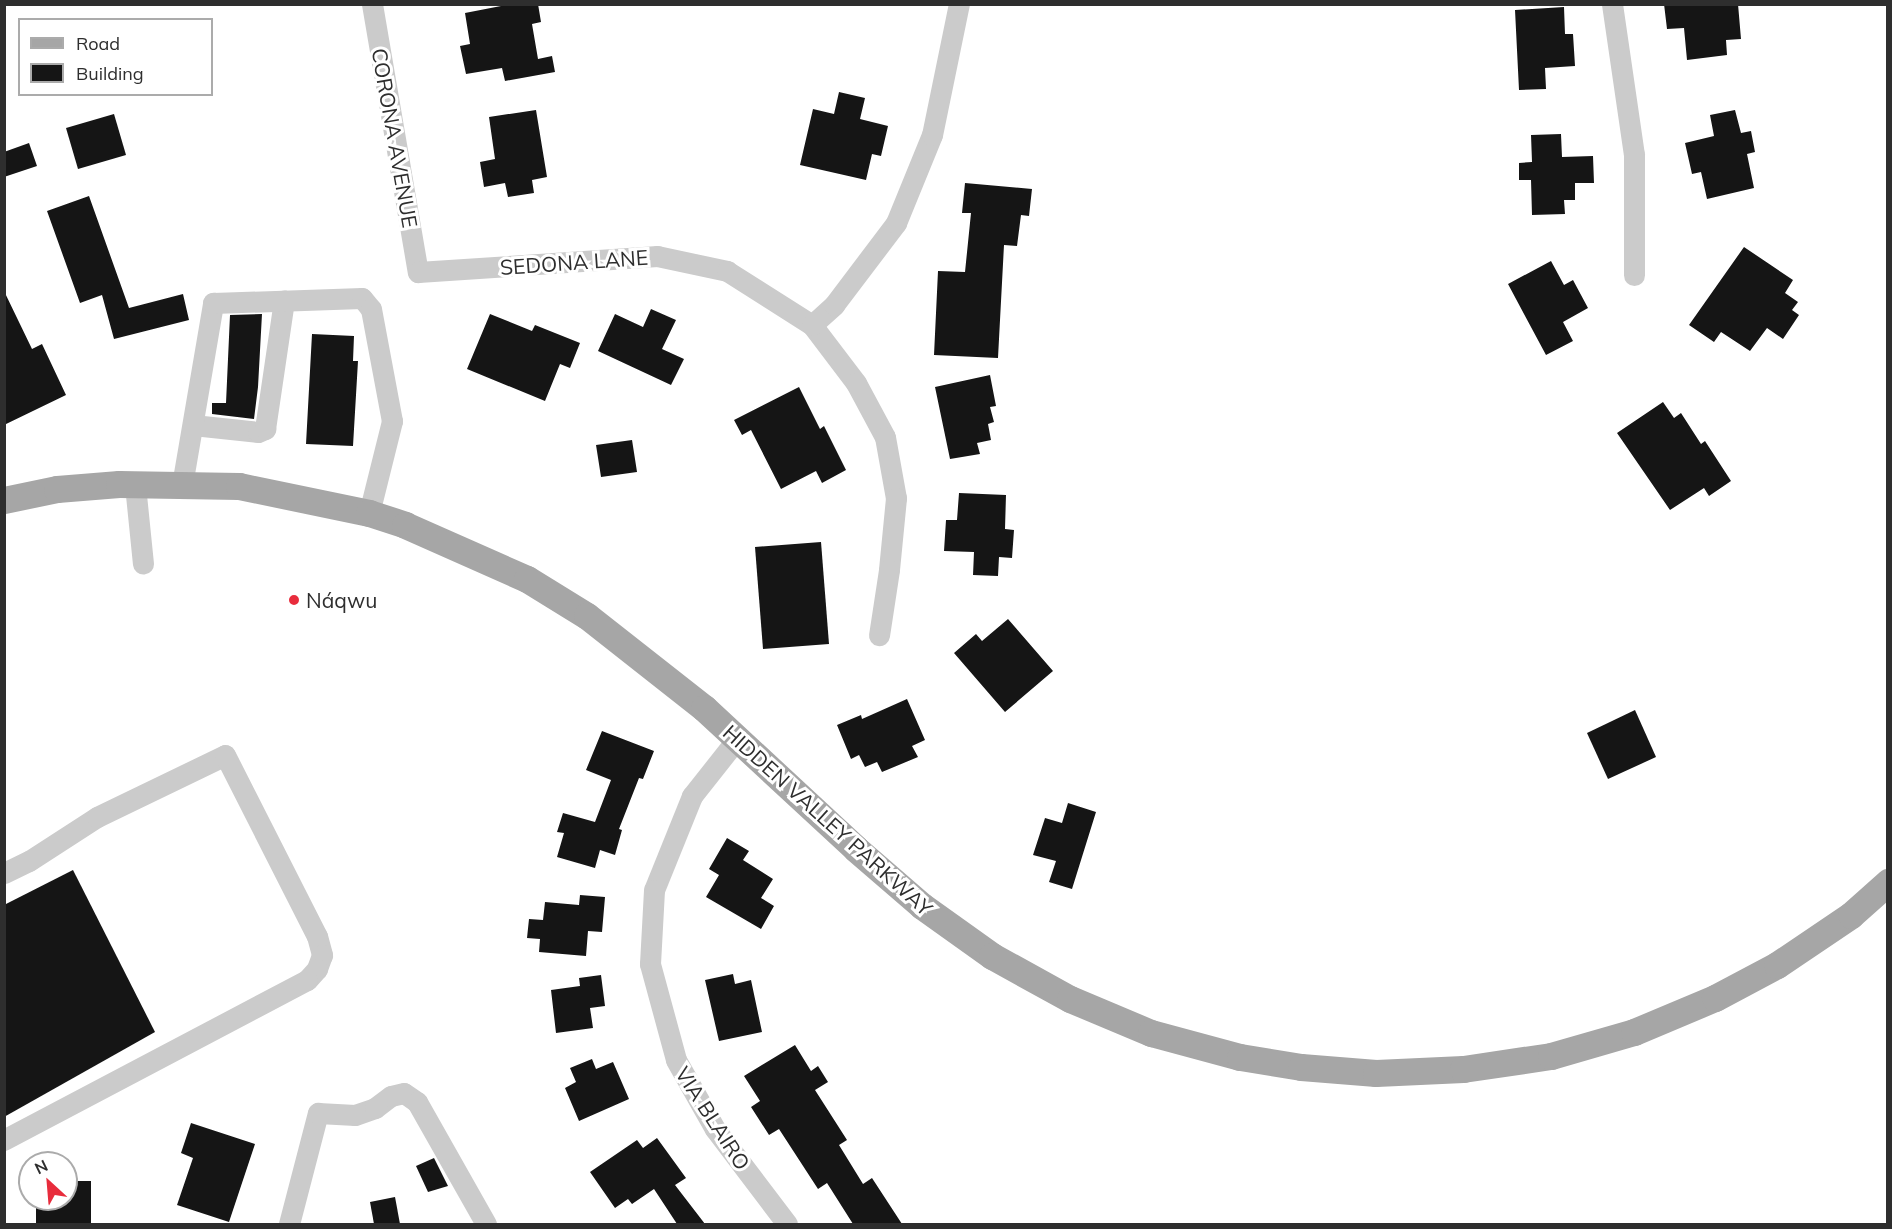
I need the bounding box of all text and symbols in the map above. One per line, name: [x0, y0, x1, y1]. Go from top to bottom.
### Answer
legend: [18, 18, 213, 96]
text: Road: [76, 32, 120, 55]
street label: CORONA AVENUE: [367, 46, 423, 230]
text: Building: [76, 62, 144, 85]
street label: SEDONA LANE: [499, 244, 649, 280]
place label: Náqwu: [306, 587, 377, 613]
marker: Náqwu: [287, 593, 301, 607]
street label: HIDDEN VALLEY PARKWAY: [718, 719, 938, 921]
street label: VIA BLAIRO: [670, 1062, 756, 1174]
north arrow: [18, 1151, 78, 1211]
text: N: [31, 1155, 51, 1178]

